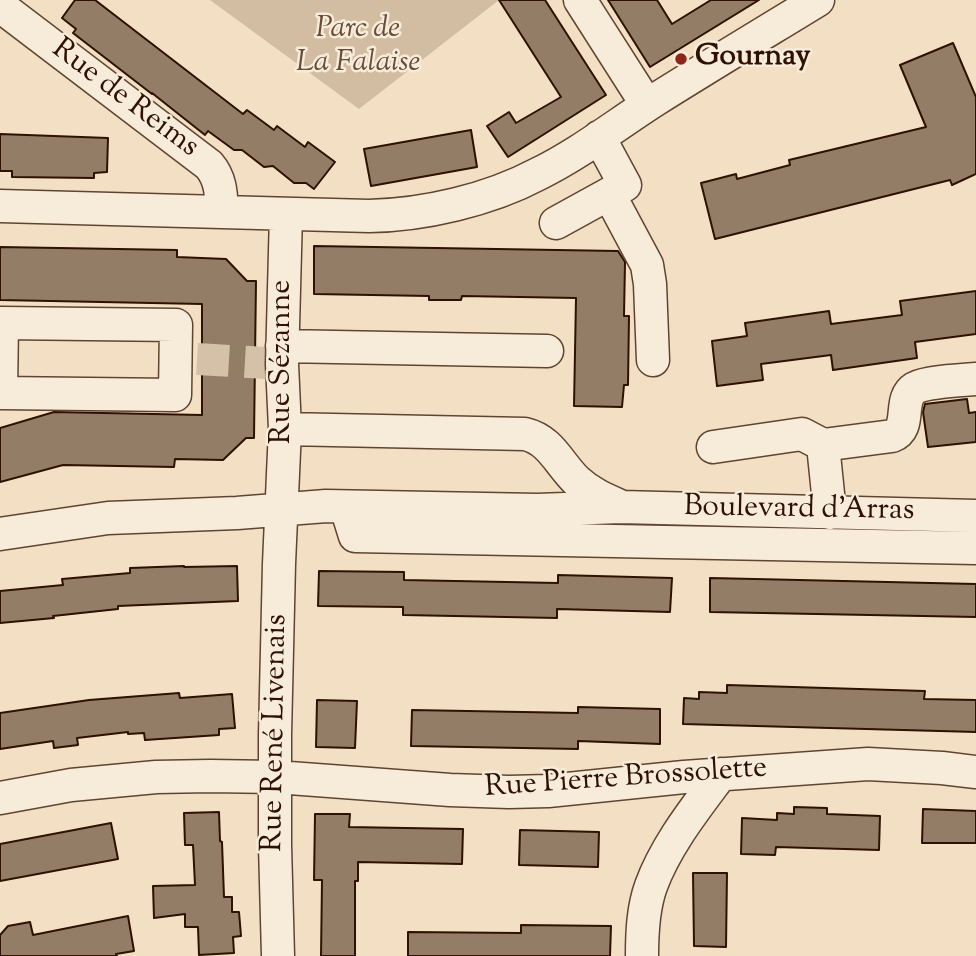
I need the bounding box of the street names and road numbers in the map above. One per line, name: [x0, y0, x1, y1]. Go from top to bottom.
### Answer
street label: Rue de Reims: [43, 33, 205, 167]
street label: Rue Sézanne: [266, 280, 302, 444]
street label: Boulevard d'Arras: [683, 491, 915, 531]
street label: Rue René Livenais: [257, 614, 297, 852]
street label: Rue Pierre Brossolette: [484, 752, 768, 808]

